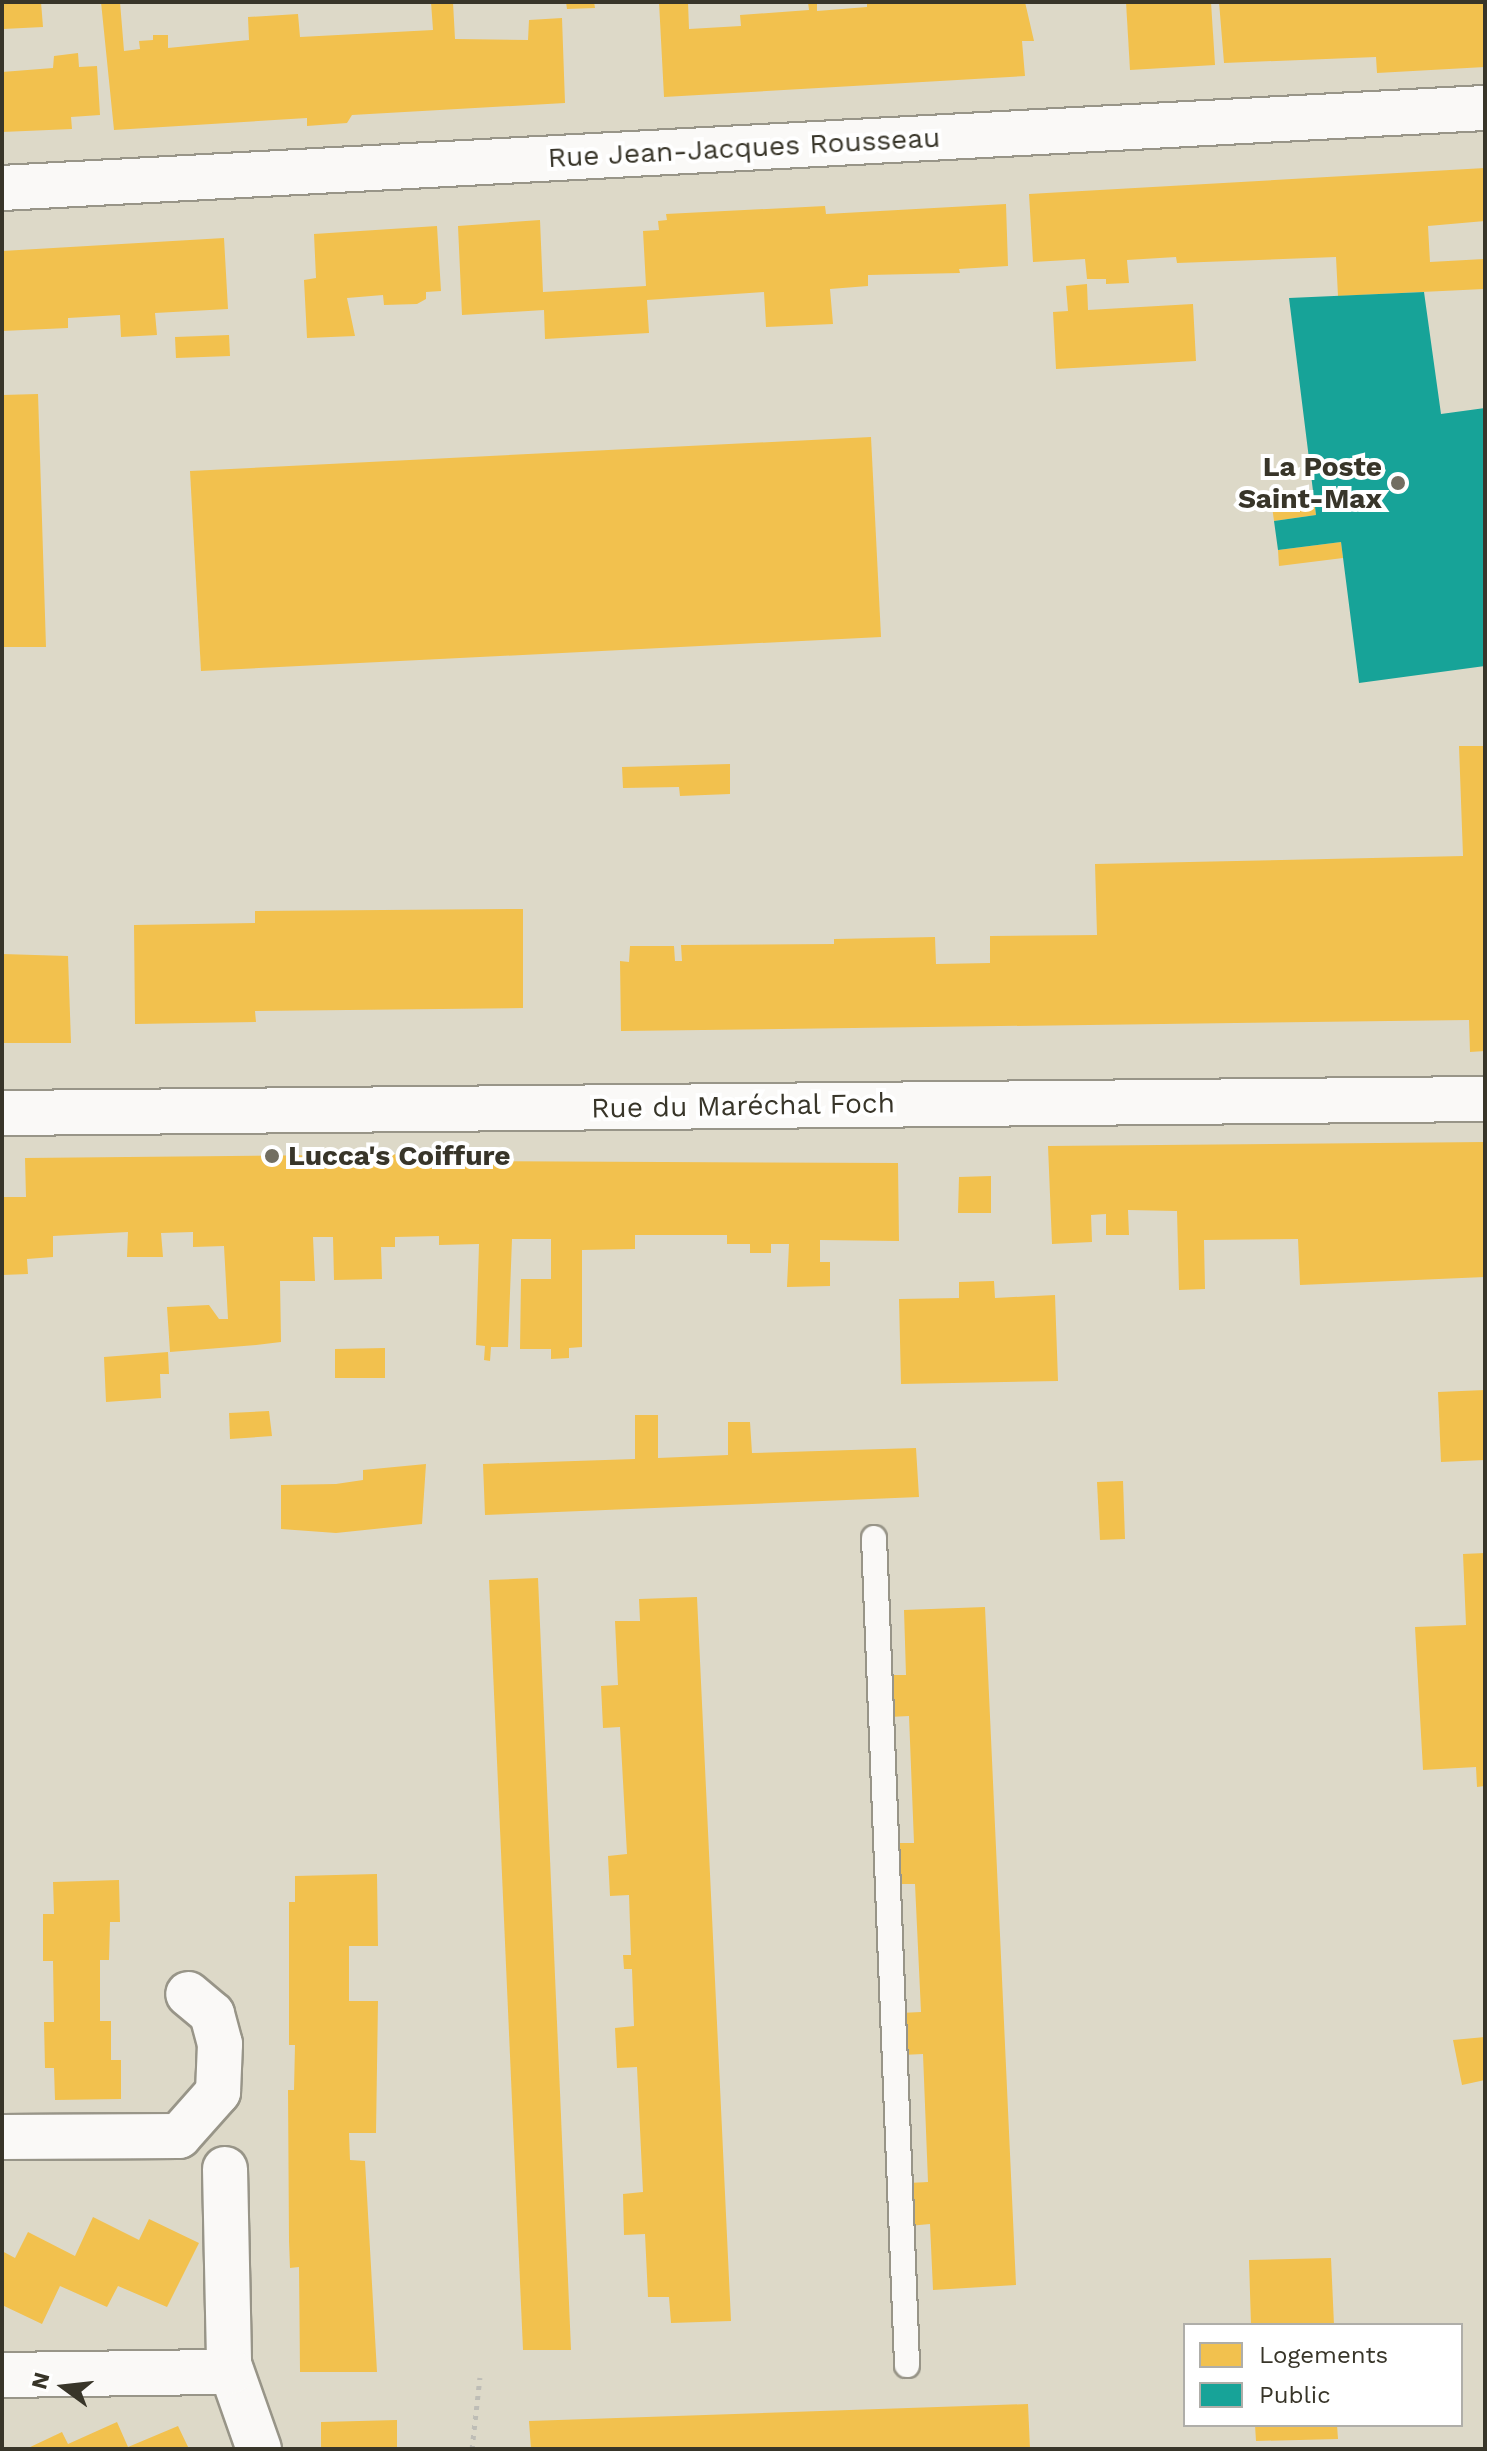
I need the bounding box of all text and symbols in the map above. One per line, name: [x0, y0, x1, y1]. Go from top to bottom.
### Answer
street label: Rue Jean-Jacques Rousseau: [547, 121, 941, 175]
place label: La Poste Saint-Max: [1238, 450, 1382, 516]
marker: La Poste Saint-Max: [1389, 474, 1407, 492]
street label: Rue du Maréchal Foch: [590, 1087, 896, 1125]
place label: Lucca's Coiffure: [288, 1139, 511, 1173]
marker: Lucca's Coiffure: [263, 1147, 281, 1165]
legend: [1183, 2323, 1463, 2427]
text: Logements: [1259, 2341, 1388, 2369]
north arrow: [24, 2347, 104, 2427]
text: N: [26, 2370, 55, 2392]
text: Public: [1259, 2381, 1331, 2409]

